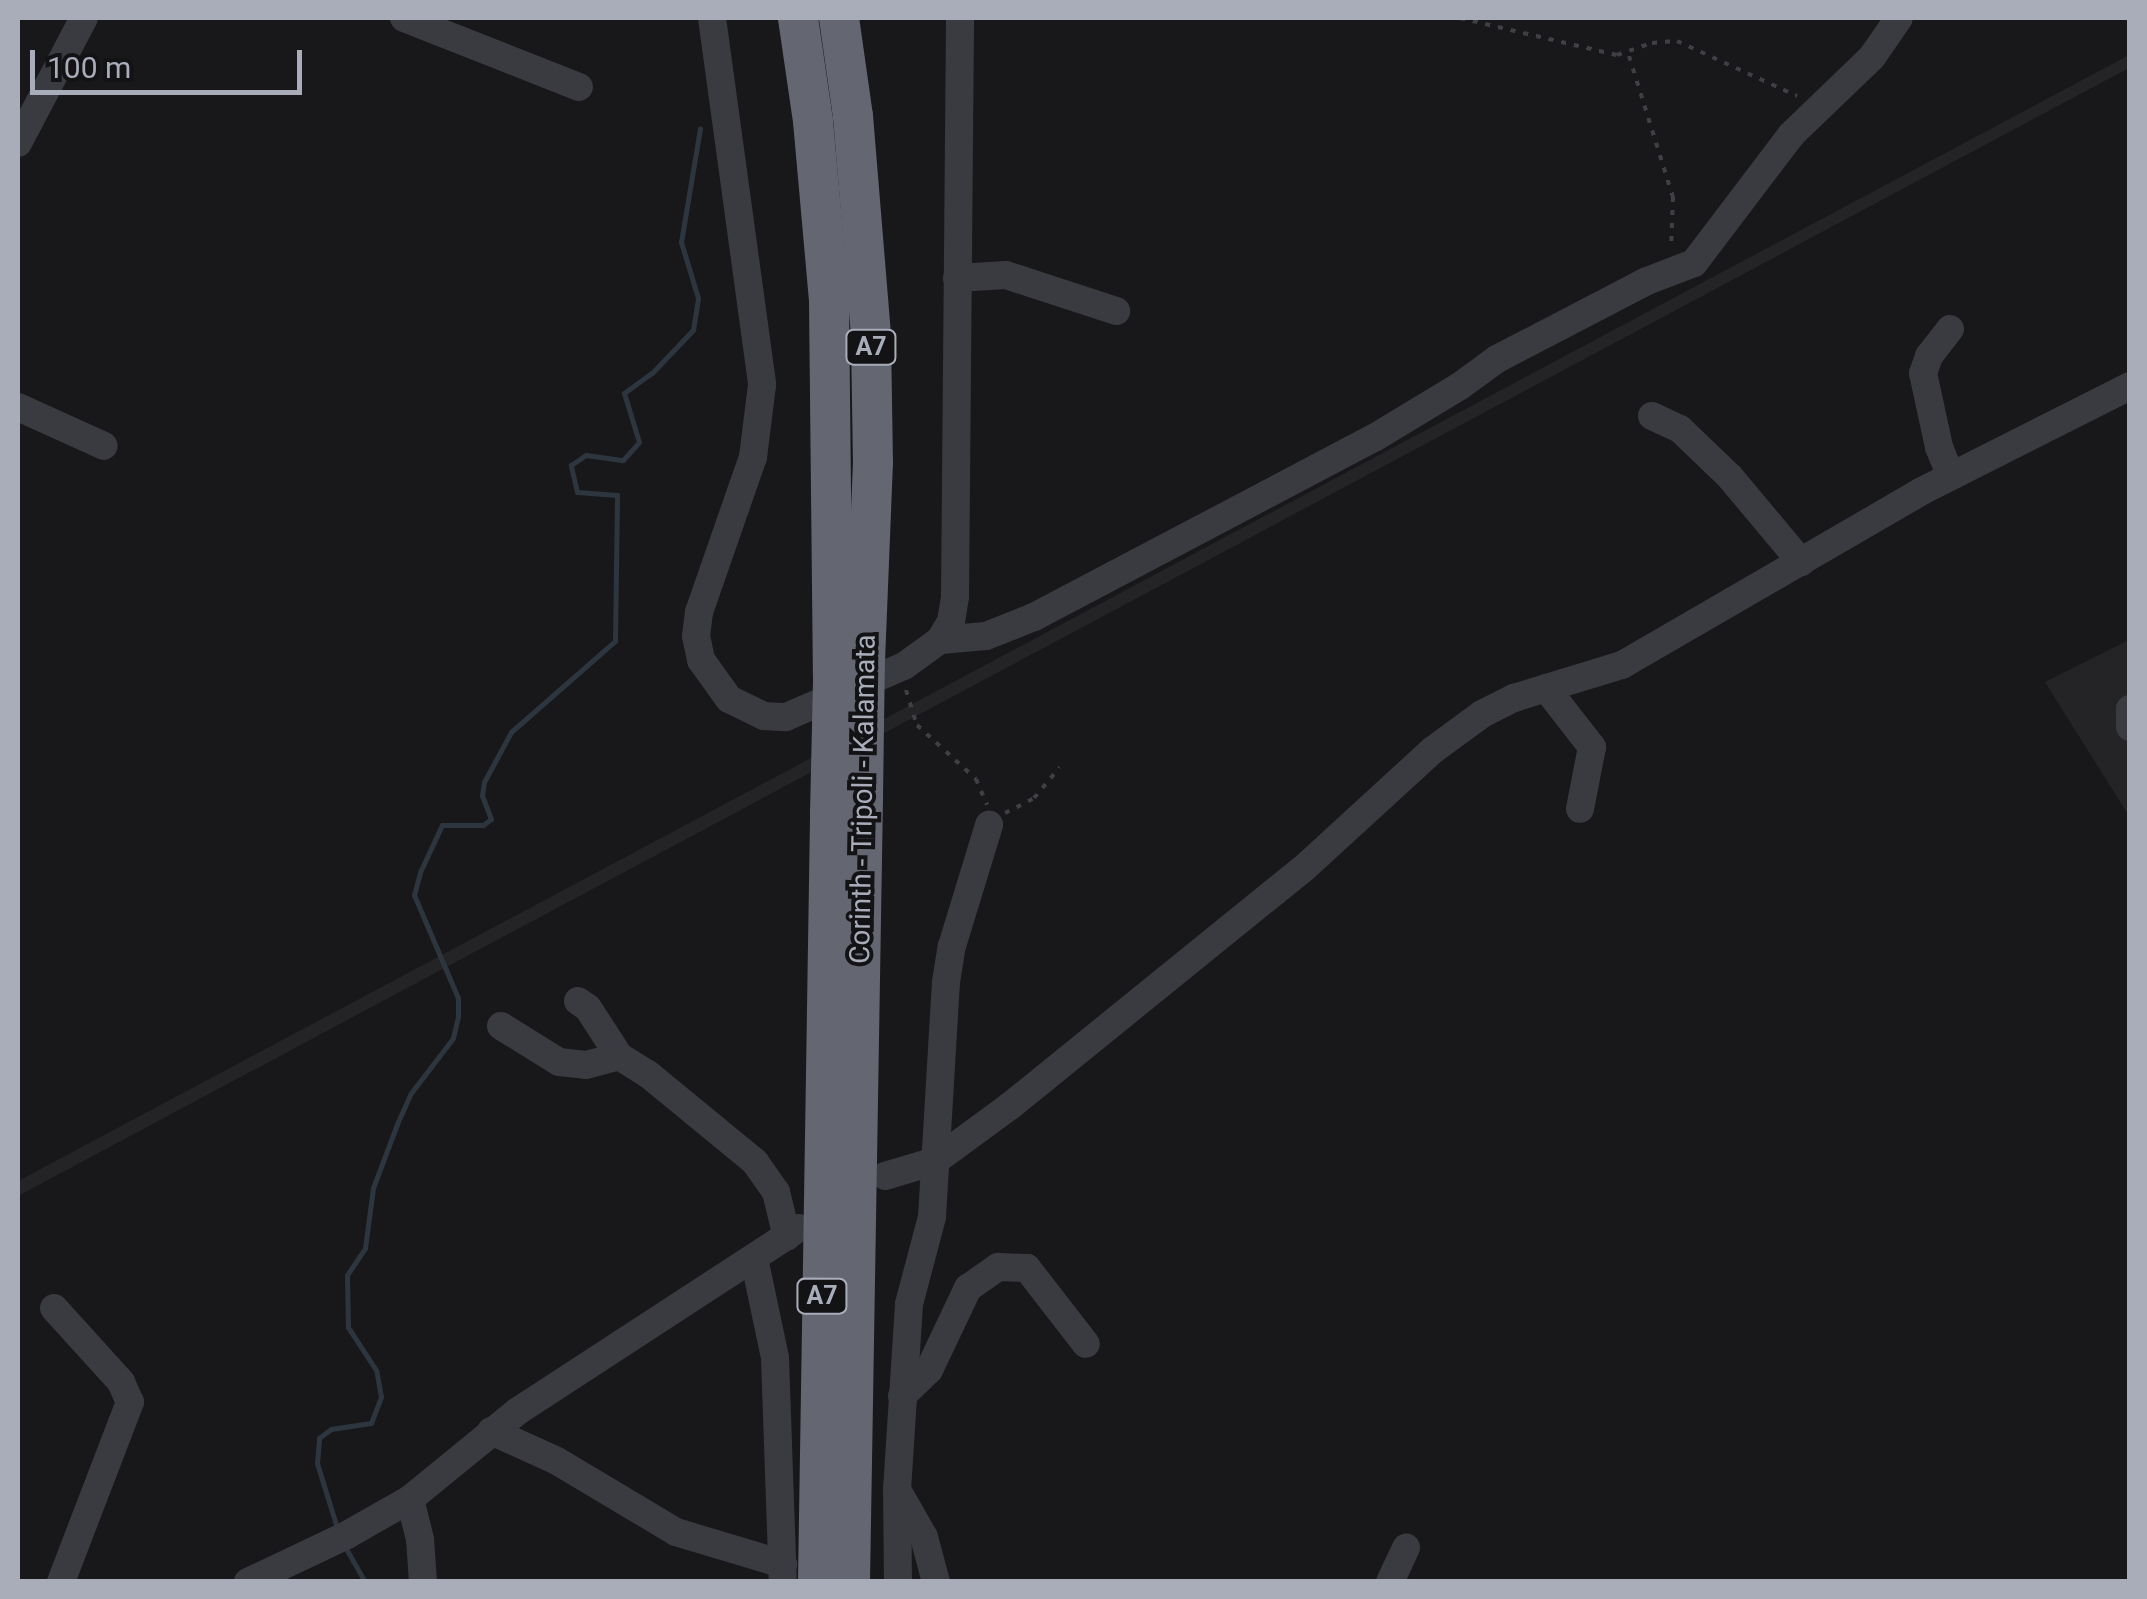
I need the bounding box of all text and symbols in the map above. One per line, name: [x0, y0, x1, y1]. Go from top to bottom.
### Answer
scale bar: [35, 30, 308, 92]
text: 100 m: [47, 50, 131, 85]
road number: Α7: [844, 327, 898, 367]
street label: Corinth - Tripoli - Kalamata: [843, 634, 883, 964]
road number: Α7: [794, 1276, 850, 1316]

